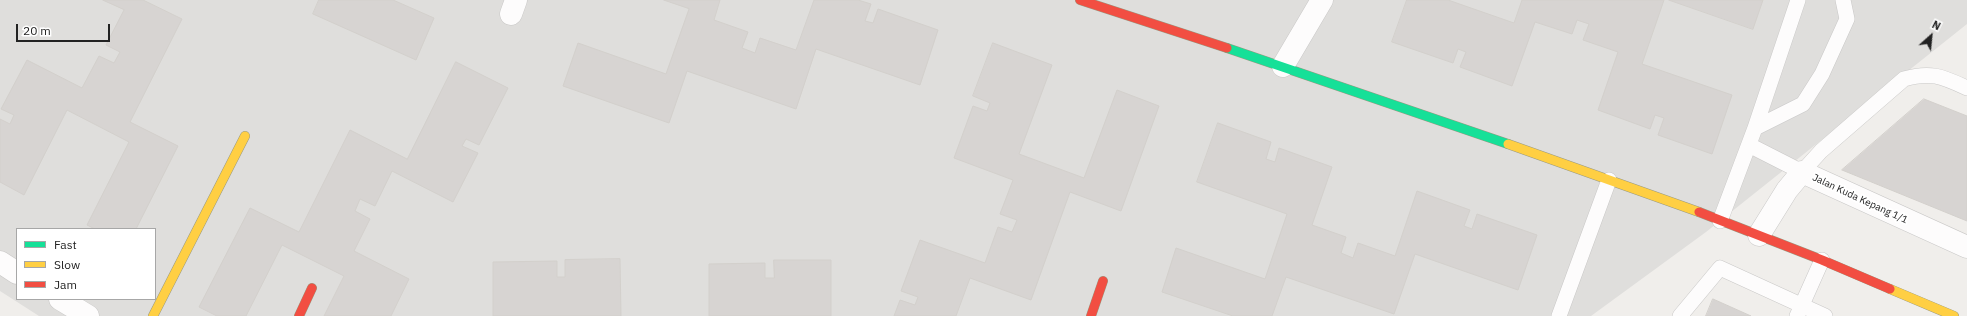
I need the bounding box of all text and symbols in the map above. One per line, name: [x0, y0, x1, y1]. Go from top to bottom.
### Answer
scale bar: [18, 16, 112, 42]
north arrow: [1911, 16, 1951, 56]
text: N: [1930, 17, 1943, 33]
text: 20 m: [23, 23, 51, 38]
street label: Jalan Kuda Kepang 1/1: [1810, 172, 1910, 226]
legend: [16, 228, 156, 300]
text: Fast: [54, 237, 77, 252]
text: Slow: [54, 257, 80, 272]
text: Jam: [54, 277, 77, 292]

